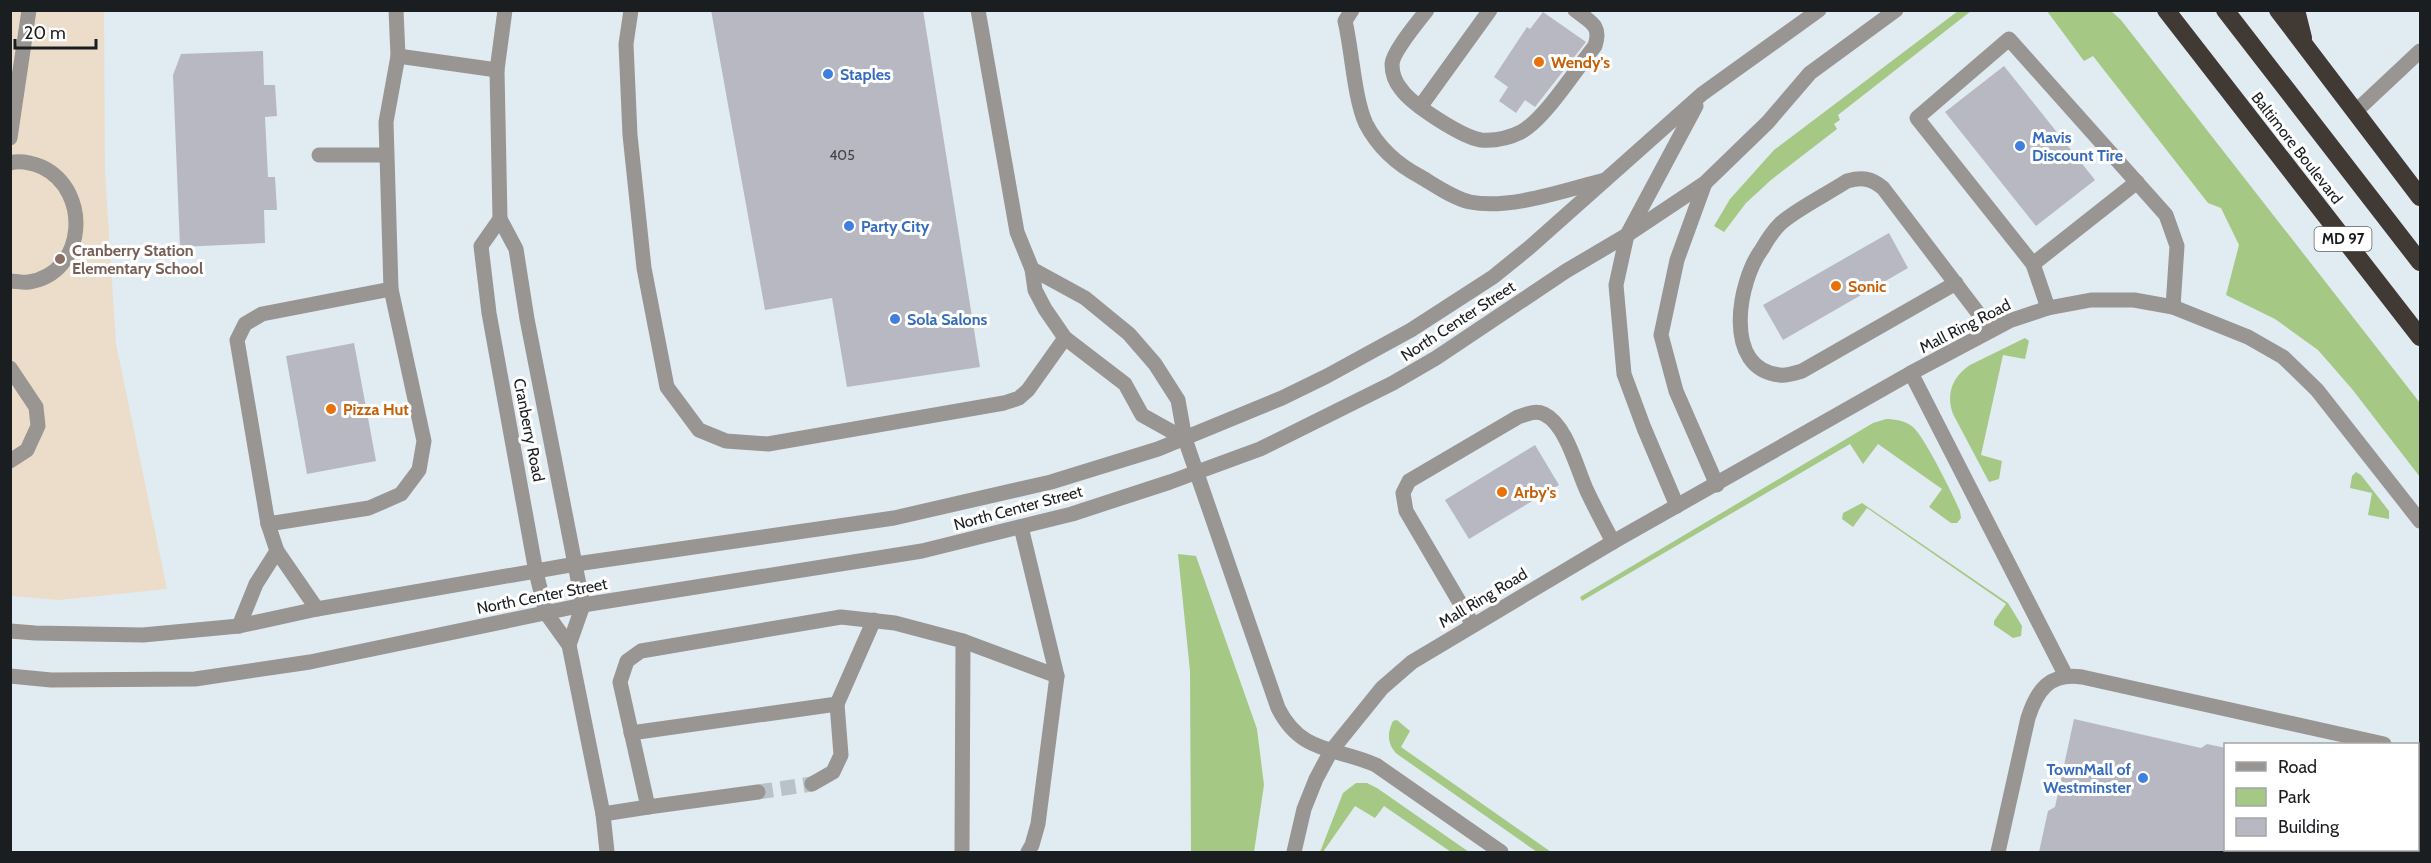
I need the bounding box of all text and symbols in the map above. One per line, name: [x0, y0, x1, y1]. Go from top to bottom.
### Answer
scale bar: [15, 12, 96, 50]
text: 20 m: [24, 22, 66, 44]
place label: Wendy's: [1551, 53, 1610, 72]
marker: Wendy's: [1532, 55, 1546, 69]
place label: Staples: [840, 65, 891, 84]
marker: Staples: [821, 67, 835, 81]
street label: Baltimore Boulevard: [2247, 88, 2347, 208]
place label: Mavis Discount Tire: [2032, 128, 2123, 165]
marker: Mavis Discount Tire: [2013, 139, 2027, 153]
house number: 405: [829, 146, 855, 164]
place label: Party City: [861, 217, 930, 236]
marker: Party City: [842, 219, 856, 233]
road number: MD 97: [2314, 227, 2372, 251]
place label: Cranberry Station Elementary School: [72, 241, 203, 278]
marker: Cranberry Station Elementary School: [53, 252, 67, 266]
street label: North Center Street: [1397, 277, 1519, 365]
place label: Sonic: [1848, 277, 1886, 296]
marker: Sonic: [1829, 279, 1843, 293]
street label: Mall Ring Road: [1916, 295, 2014, 357]
place label: Sola Salons: [907, 310, 988, 329]
marker: Sola Salons: [888, 312, 902, 326]
street label: Cranberry Road: [510, 377, 548, 483]
place label: Pizza Hut: [343, 400, 409, 419]
marker: Pizza Hut: [324, 402, 338, 416]
street label: North Center Street: [952, 482, 1085, 534]
place label: Arby's: [1514, 483, 1557, 502]
marker: Arby's: [1495, 485, 1509, 499]
street label: Mall Ring Road: [1435, 564, 1531, 632]
street label: North Center Street: [475, 574, 609, 618]
legend: [2224, 743, 2419, 851]
text: Road: [2278, 756, 2317, 778]
place label: TownMall of Westminster: [2043, 760, 2132, 797]
marker: TownMall of Westminster: [2136, 771, 2150, 785]
text: Park: [2278, 786, 2311, 808]
text: Building: [2278, 816, 2340, 838]

